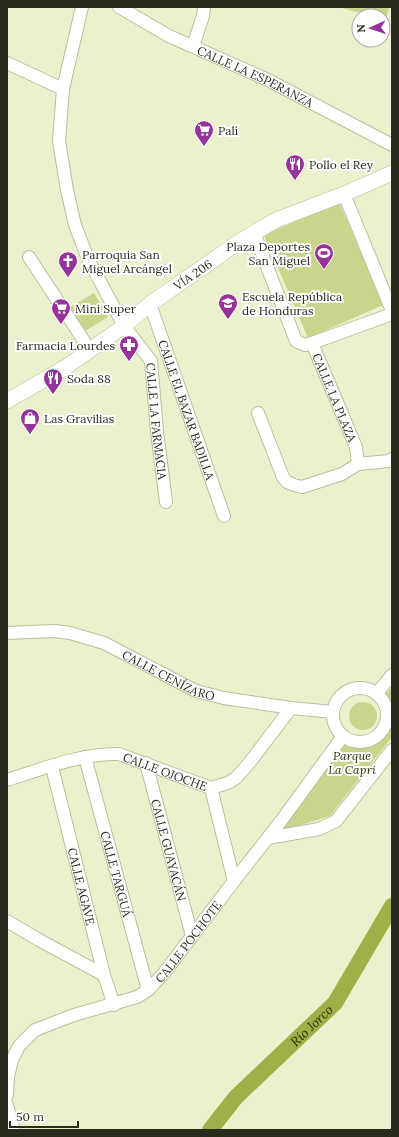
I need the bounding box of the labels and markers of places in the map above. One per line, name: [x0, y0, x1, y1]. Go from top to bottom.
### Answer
supermarket icon: Palí: [193, 119, 215, 147]
place label: Palí: [218, 123, 238, 138]
restaurant icon: Pollo el Rey: [284, 153, 306, 181]
place label: Pollo el Rey: [309, 157, 374, 172]
place label: Plaza Deportes San Miguel: [226, 239, 310, 268]
sports icon: Plaza Deportes San Miguel: [313, 242, 335, 270]
place label: Parroquia San Miguel Arcángel: [82, 247, 172, 276]
church icon: Parroquia San Miguel Arcángel: [57, 250, 79, 278]
place label: Escuela República de Honduras: [242, 289, 342, 318]
school or university icon: Escuela República de Honduras: [217, 292, 239, 320]
supermarket icon: Mini Super: [50, 297, 72, 325]
place label: Mini Super: [75, 301, 137, 316]
pharmacy icon: Farmacia Lourdes: [118, 334, 140, 362]
place label: Farmacia Lourdes: [16, 338, 115, 353]
restaurant icon: Soda 88: [42, 367, 64, 395]
place label: Soda 88: [67, 371, 111, 386]
shop icon: Las Gravilias: [19, 407, 41, 435]
place label: Las Gravilias: [44, 411, 115, 426]

